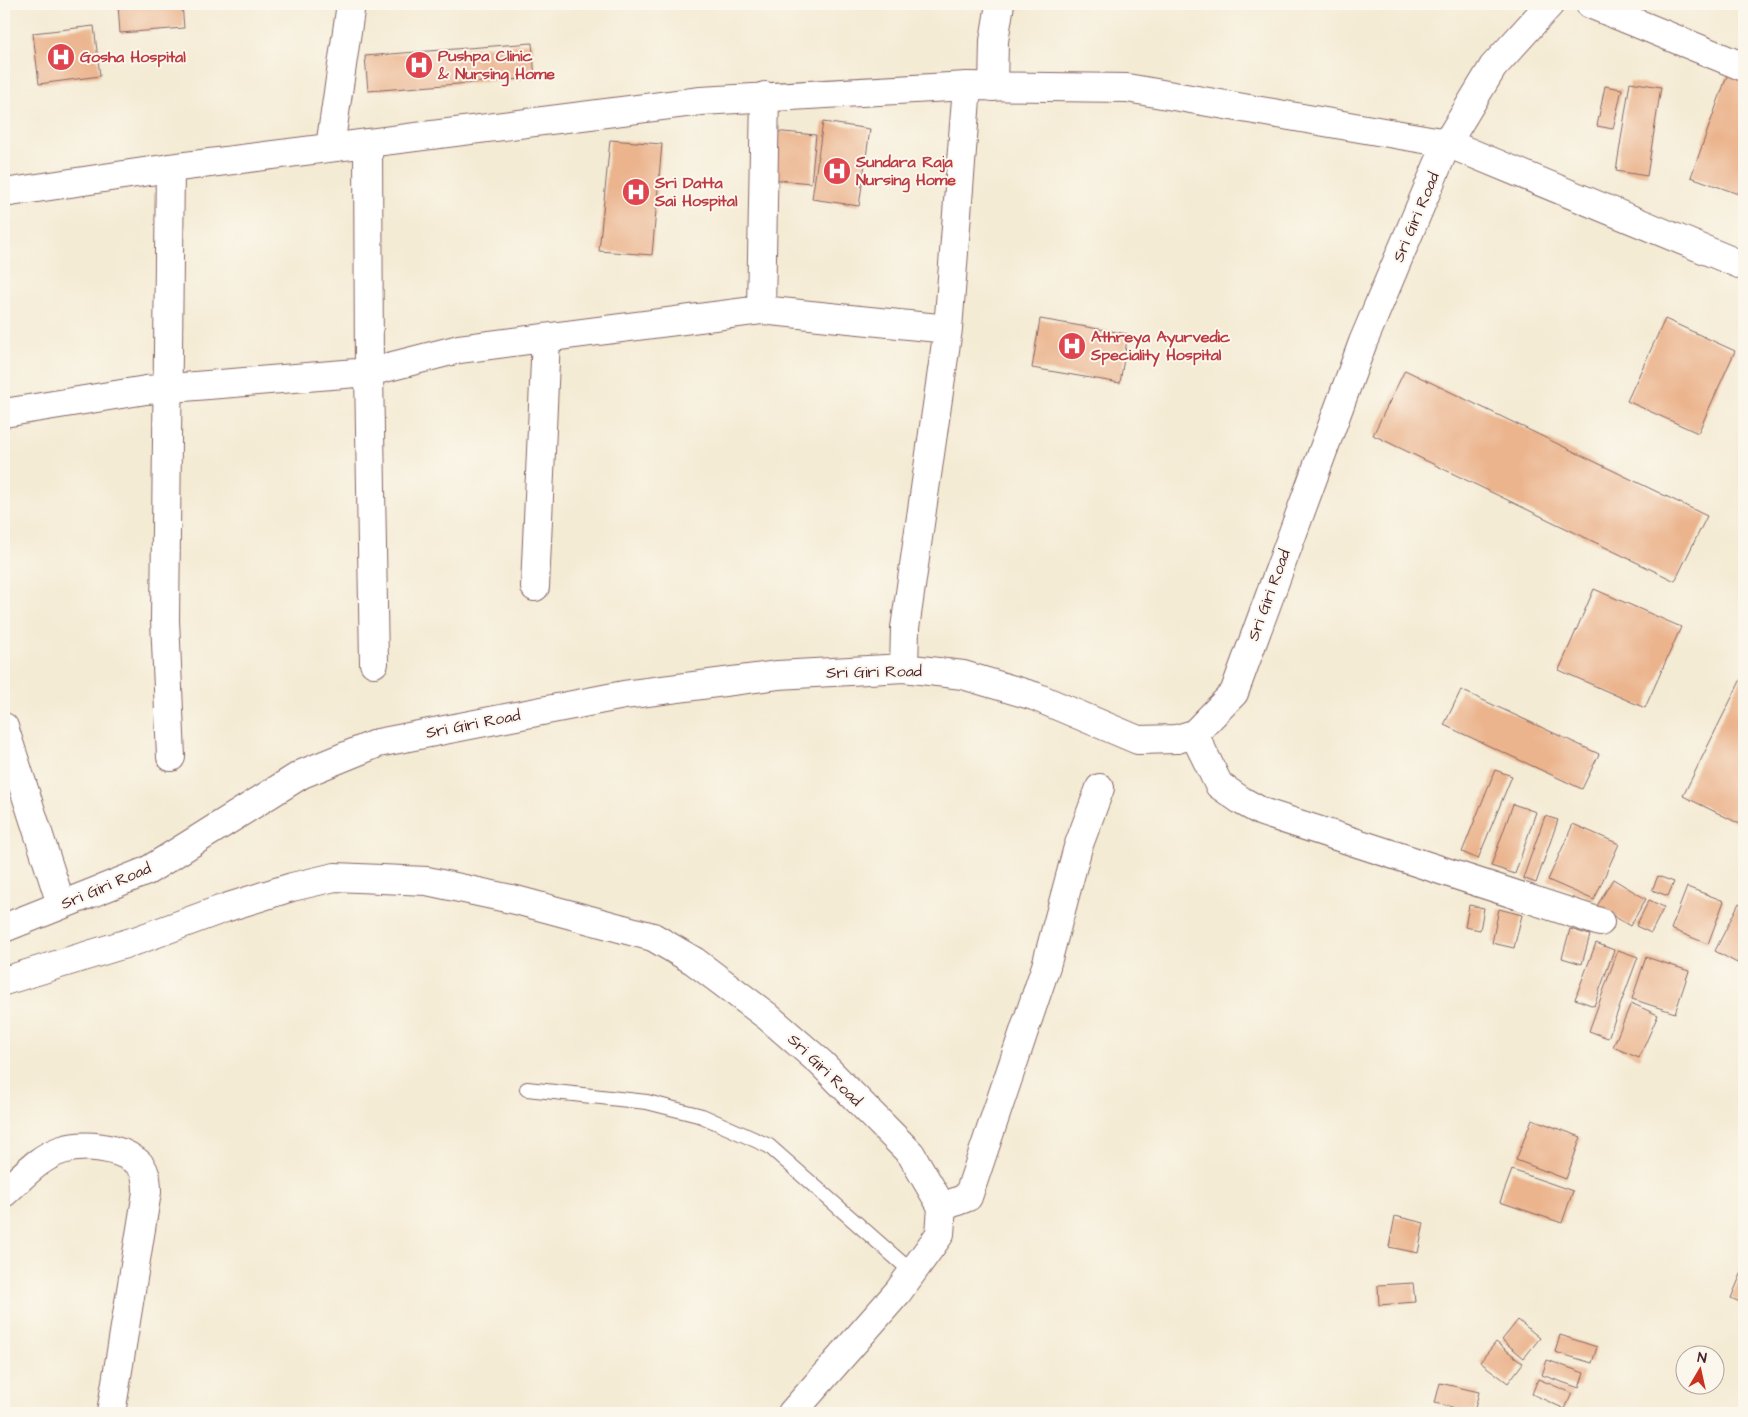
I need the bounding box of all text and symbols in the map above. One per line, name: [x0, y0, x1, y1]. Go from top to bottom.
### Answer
hospital icon: Gosha Hospital: [46, 42, 76, 72]
place label: Pushpa Clinic & Nursing Home: [437, 45, 555, 87]
place label: Gosha Hospital: [80, 46, 186, 68]
hospital icon: Pushpa Clinic & Nursing Home: [404, 50, 434, 80]
place label: Sundara Raja Nursing Home: [855, 151, 956, 193]
hospital icon: Sundara Raja Nursing Home: [822, 156, 852, 186]
street label: Sri Giri Road: [1387, 169, 1445, 265]
place label: Sri Datta Sai Hospital: [654, 172, 738, 212]
hospital icon: Sri Datta Sai Hospital: [621, 177, 651, 207]
place label: Athreya Ayurvedic Speciality Hospital: [1090, 326, 1231, 367]
hospital icon: Athreya Ayurvedic Speciality Hospital: [1057, 331, 1087, 361]
street label: Sri Giri Road: [1242, 546, 1296, 644]
street label: Sri Giri Road: [826, 660, 922, 684]
street label: Sri Giri Road: [424, 704, 522, 744]
street label: Sri Giri Road: [58, 857, 154, 915]
street label: Sri Giri Road: [783, 1029, 867, 1111]
north arrow: [1676, 1344, 1726, 1394]
text: N: [1696, 1348, 1708, 1369]

